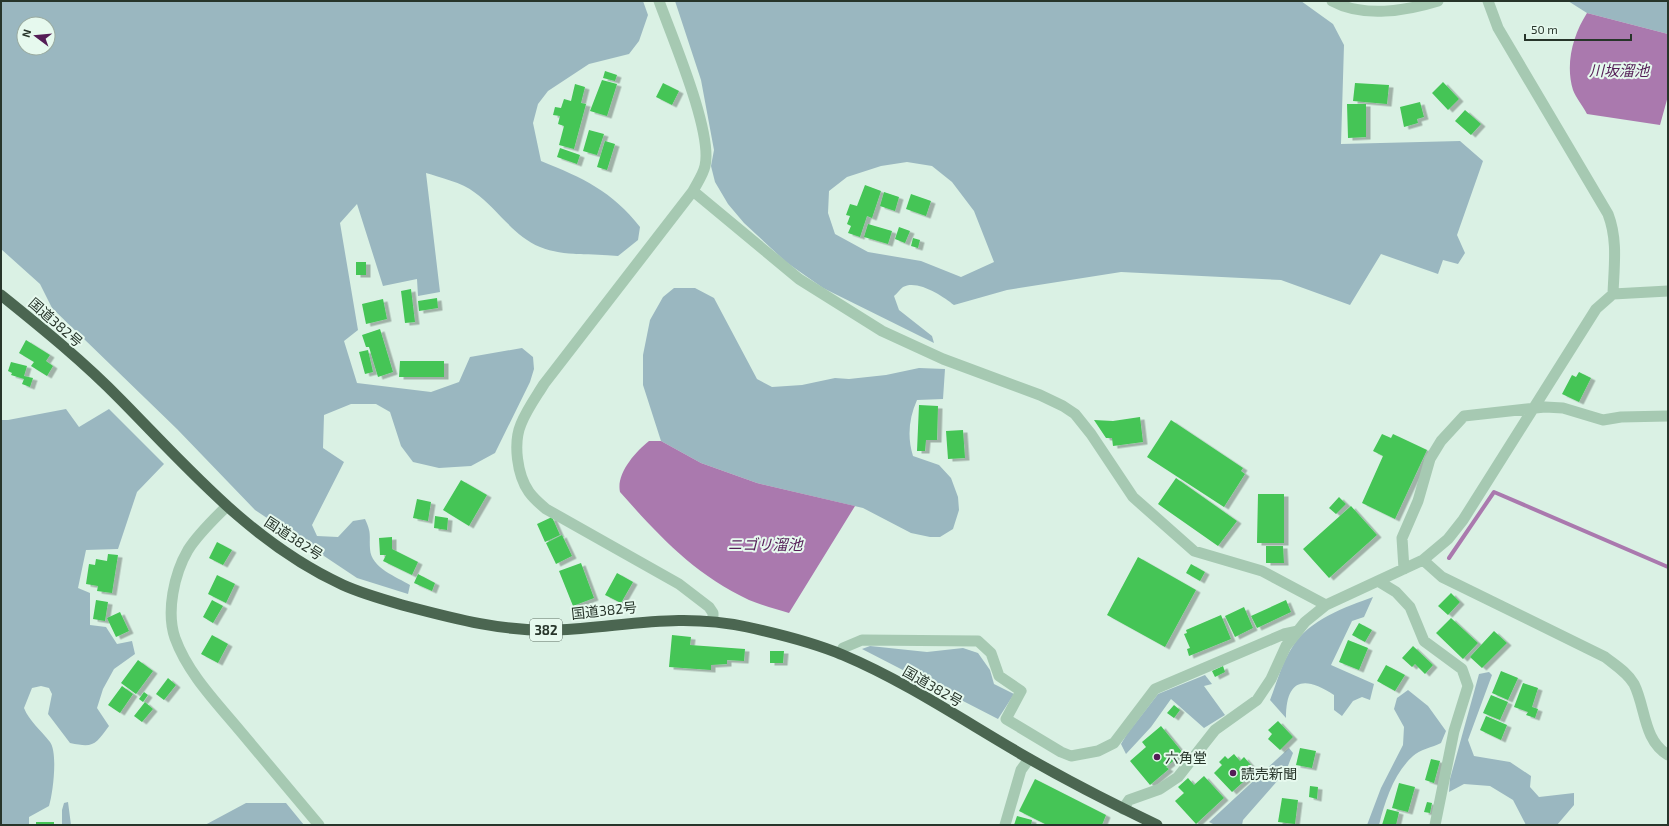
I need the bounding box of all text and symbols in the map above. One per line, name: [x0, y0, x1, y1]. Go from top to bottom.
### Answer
north arrow: [16, 16, 56, 56]
scale bar: [1525, 16, 1631, 42]
text: 50 m: [1531, 22, 1558, 36]
text: N: [19, 27, 33, 39]
water label: 川坂溜池: [1589, 61, 1651, 79]
street label: 国道382号: [25, 294, 87, 350]
street label: 国道382号: [262, 513, 326, 563]
water label: ニゴリ溜池: [727, 535, 804, 553]
street label: 国道382号: [570, 598, 638, 622]
road number: 382: [530, 619, 562, 641]
street label: 国道382号: [900, 662, 966, 710]
place label: 六角堂: [1165, 749, 1207, 766]
marker: 六角堂: [1152, 752, 1162, 762]
place label: 読売新聞: [1241, 765, 1297, 782]
marker: 読売新聞: [1228, 768, 1238, 778]

